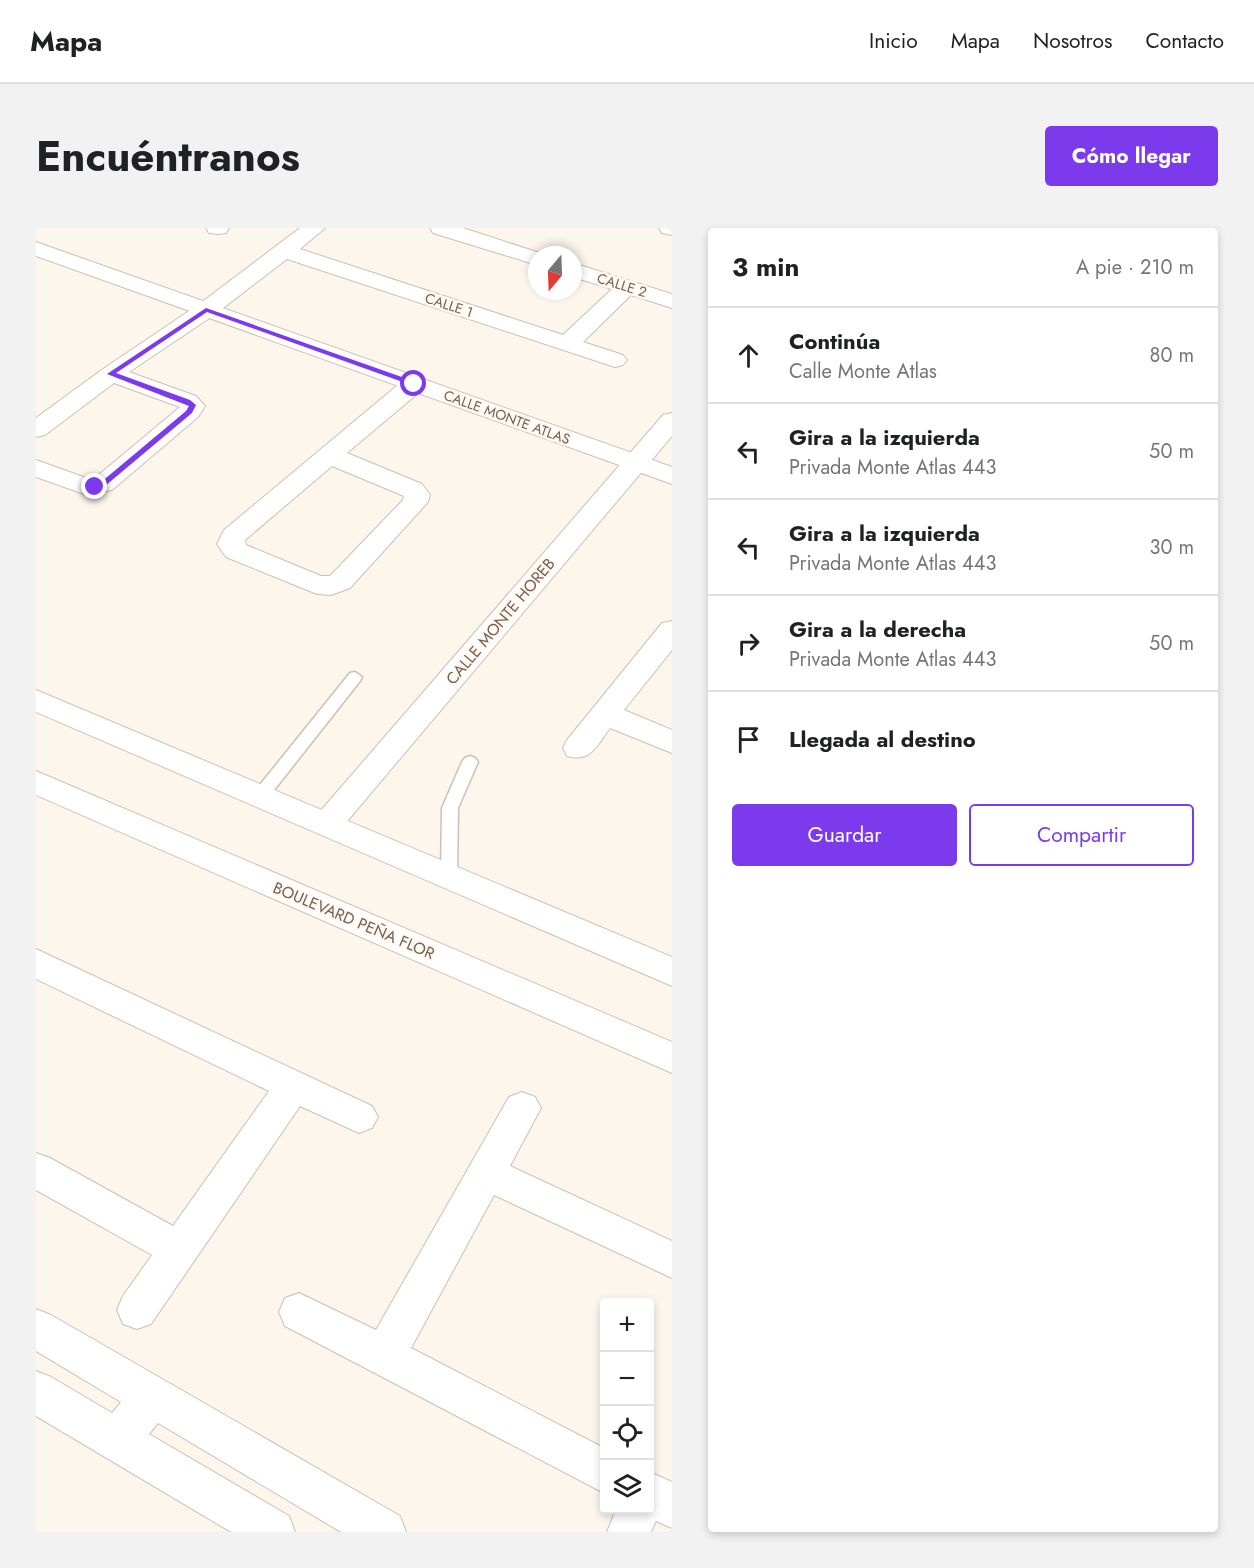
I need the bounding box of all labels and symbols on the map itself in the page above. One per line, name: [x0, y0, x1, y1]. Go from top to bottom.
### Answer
north arrow: [528, 246, 582, 300]
street label: CALLE 2: [595, 268, 649, 302]
street label: CALLE 1: [422, 288, 476, 322]
route start: [400, 370, 426, 396]
street label: CALLE MONTE ATLAS: [441, 385, 573, 449]
route end: [81, 473, 107, 499]
street label: CALLE MONTE HOREB: [440, 553, 560, 690]
street label: BOULEVARD PEÑA FLOR: [270, 876, 438, 965]

